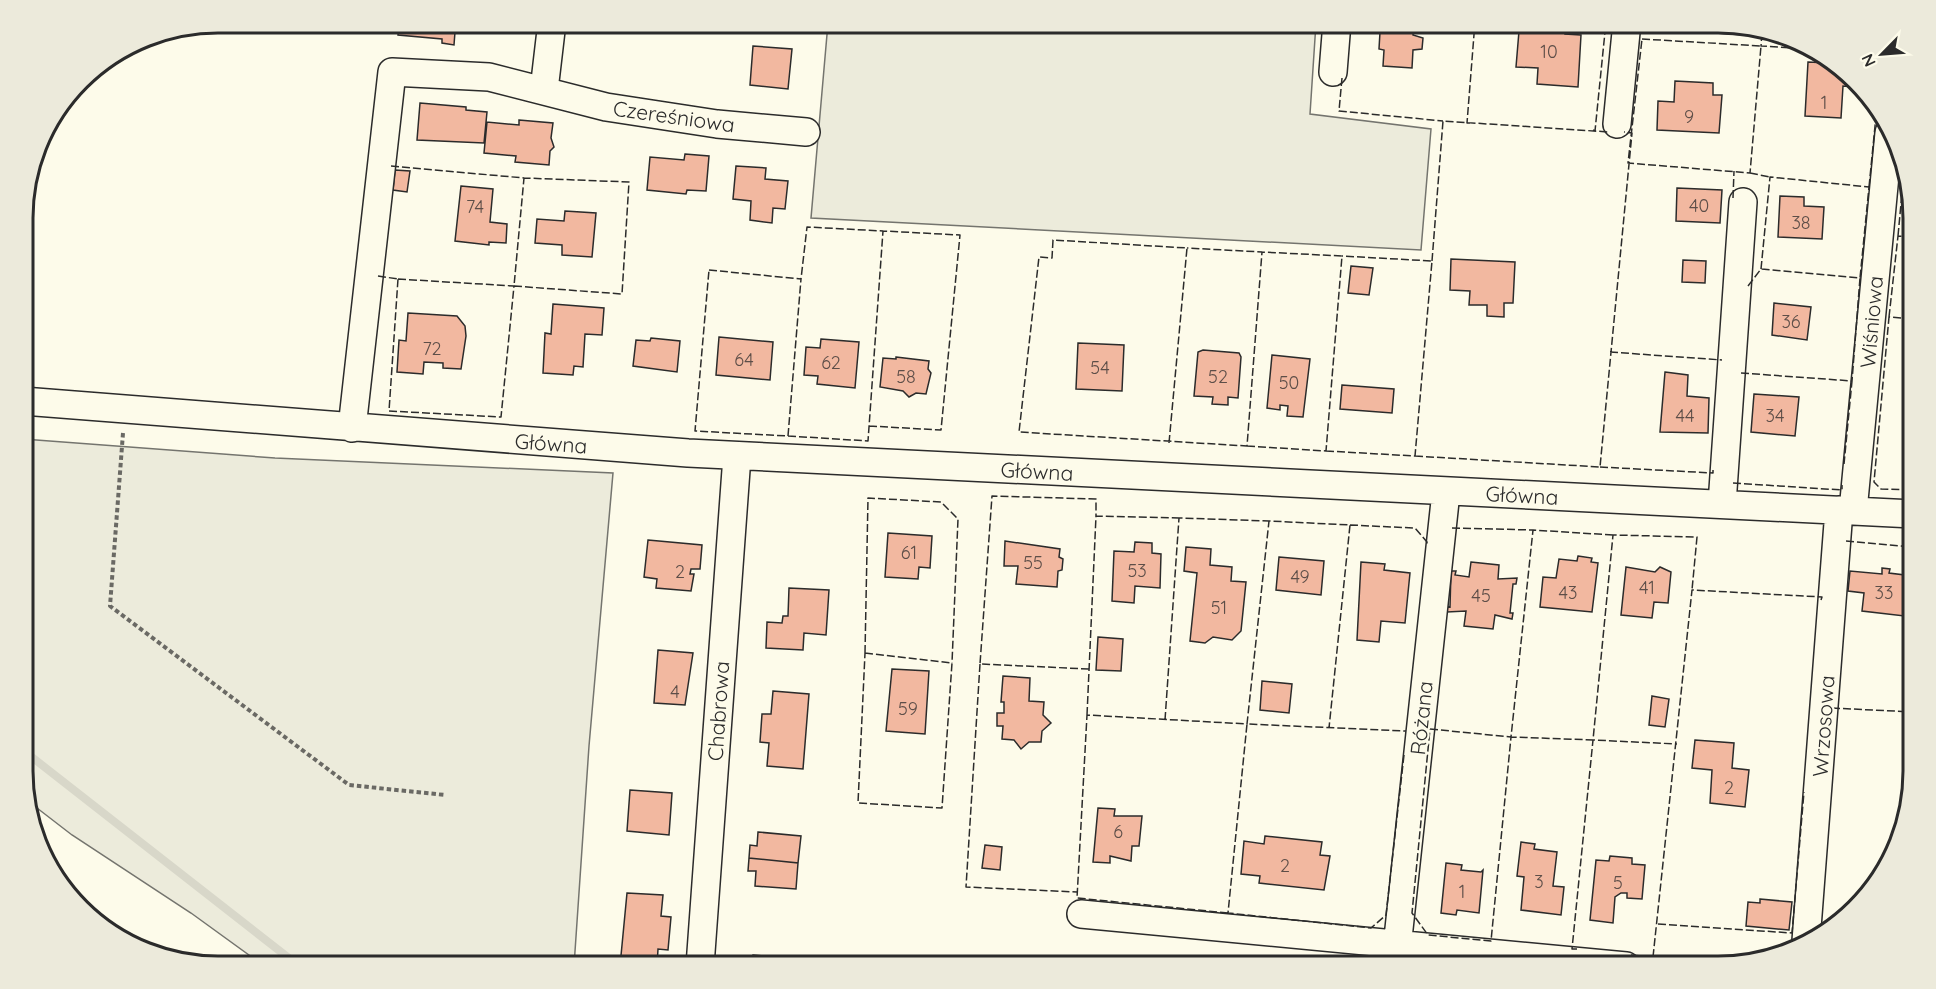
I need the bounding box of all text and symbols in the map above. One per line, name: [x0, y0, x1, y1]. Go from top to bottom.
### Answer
north arrow: [1852, 24, 1912, 84]
house number: 10: [1540, 40, 1558, 63]
text: N: [1857, 51, 1880, 70]
house number: 1: [1821, 91, 1827, 114]
street label: Czereśniowa: [611, 95, 737, 137]
house number: 9: [1684, 105, 1694, 128]
house number: 40: [1689, 194, 1709, 217]
house number: 74: [466, 195, 484, 218]
house number: 38: [1791, 211, 1811, 234]
street label: Wiśniowa: [1854, 275, 1888, 369]
house number: 36: [1781, 310, 1801, 333]
house number: 72: [422, 337, 442, 360]
house number: 64: [734, 348, 754, 371]
house number: 62: [821, 351, 841, 374]
house number: 54: [1090, 356, 1110, 379]
house number: 58: [896, 365, 916, 388]
house number: 52: [1208, 365, 1228, 388]
house number: 50: [1279, 371, 1299, 394]
house number: 44: [1676, 404, 1694, 427]
house number: 34: [1766, 404, 1784, 427]
street label: Główna: [514, 427, 588, 459]
street label: Główna: [1000, 456, 1074, 486]
street label: Główna: [1485, 480, 1559, 510]
house number: 61: [901, 541, 917, 564]
house number: 55: [1023, 551, 1043, 574]
house number: 53: [1127, 559, 1147, 582]
house number: 2: [675, 560, 685, 583]
house number: 49: [1290, 565, 1310, 588]
house number: 41: [1639, 576, 1655, 599]
house number: 43: [1559, 581, 1577, 604]
house number: 33: [1875, 581, 1893, 604]
house number: 45: [1471, 584, 1491, 607]
house number: 51: [1211, 596, 1227, 619]
street label: Chabrowa: [702, 660, 734, 762]
street label: Wrzosowa: [1806, 674, 1840, 778]
house number: 4: [670, 680, 680, 703]
street label: Różana: [1404, 680, 1438, 756]
house number: 59: [898, 697, 918, 720]
house number: 2: [1724, 776, 1734, 799]
house number: 6: [1113, 820, 1123, 843]
house number: 2: [1280, 854, 1290, 877]
house number: 3: [1534, 870, 1544, 893]
house number: 5: [1613, 871, 1623, 894]
house number: 1: [1459, 880, 1465, 903]

